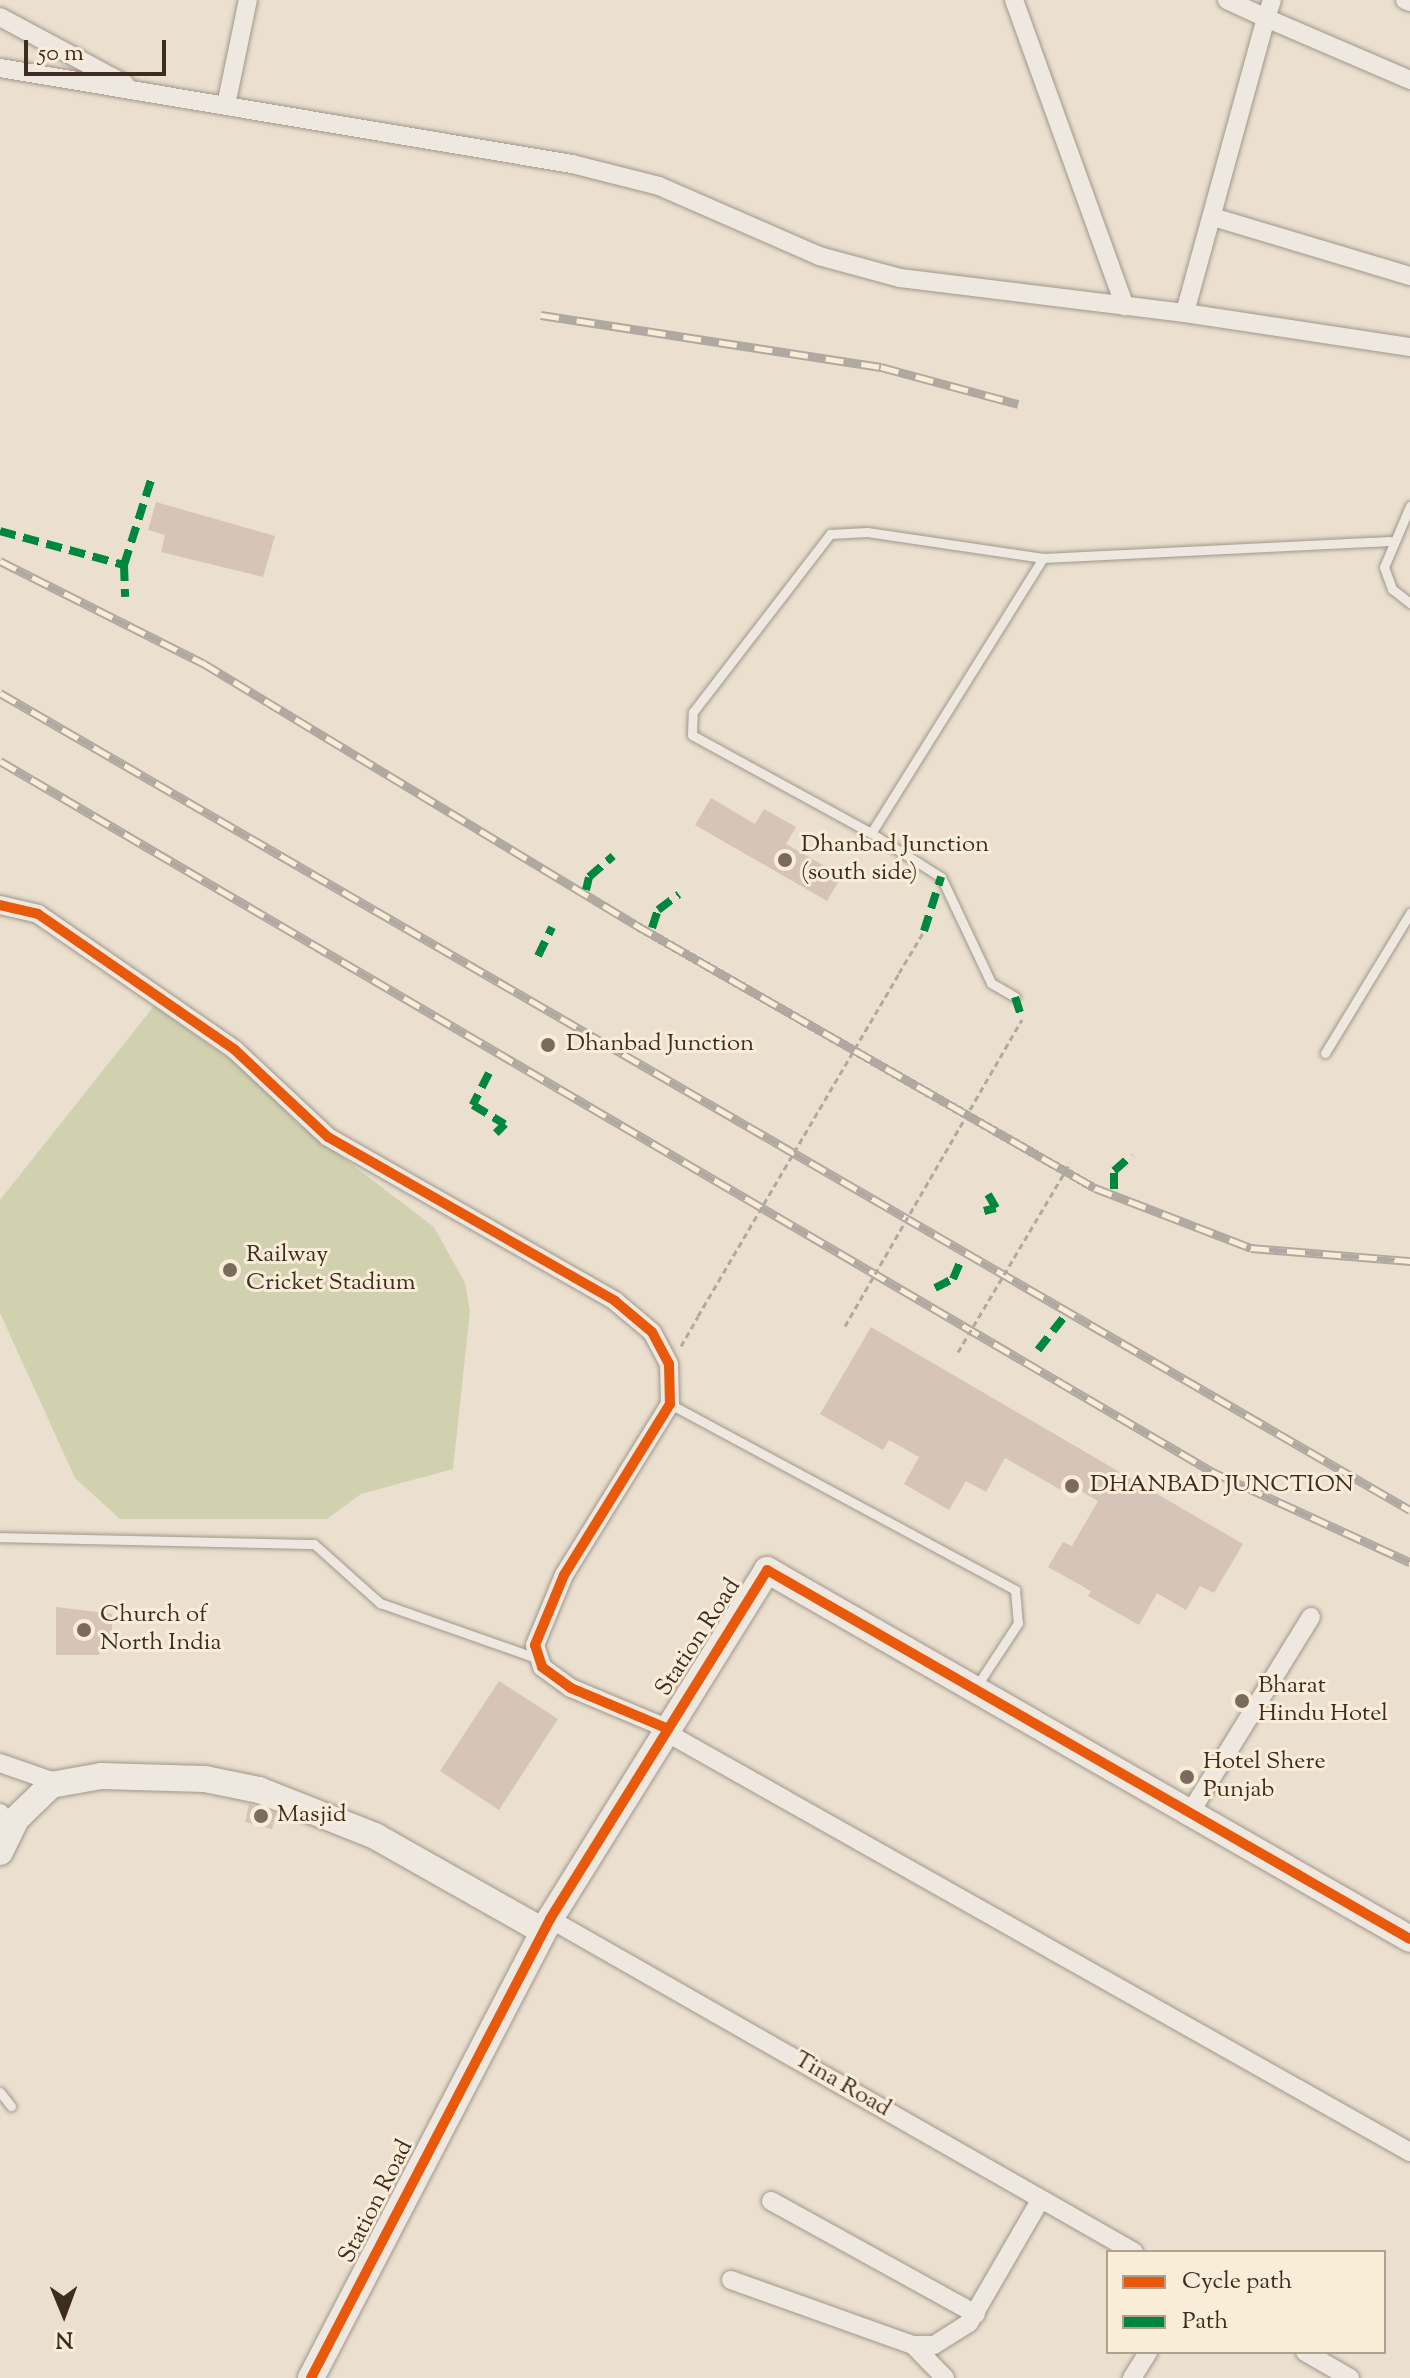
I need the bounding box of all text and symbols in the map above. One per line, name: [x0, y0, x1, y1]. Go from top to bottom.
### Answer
scale bar: [28, 24, 170, 74]
text: 50 m: [38, 37, 84, 71]
place label: Dhanbad Junction (south side): [801, 832, 989, 888]
marker: Dhanbad Junction (south side): [776, 851, 794, 869]
place label: Dhanbad Junction: [566, 1031, 754, 1059]
marker: Dhanbad Junction: [537, 1034, 559, 1056]
place label: Railway Cricket Stadium: [246, 1242, 416, 1298]
marker: Railway Cricket Stadium: [221, 1261, 239, 1279]
place label: DHANBAD JUNCTION: [1090, 1472, 1354, 1500]
marker: DHANBAD JUNCTION: [1061, 1475, 1083, 1497]
street label: Station Road: [650, 1574, 748, 1702]
place label: Church of North India: [100, 1602, 222, 1658]
marker: Church of North India: [75, 1621, 93, 1639]
place label: Bharat Hindu Hotel: [1258, 1673, 1388, 1729]
marker: Bharat Hindu Hotel: [1233, 1692, 1251, 1710]
place label: Hotel Shere Punjab: [1203, 1749, 1326, 1805]
marker: Hotel Shere Punjab: [1178, 1768, 1196, 1786]
place label: Masjid: [277, 1802, 347, 1830]
marker: Masjid: [252, 1807, 270, 1825]
street label: Tina Road: [789, 2046, 895, 2124]
street label: Station Road: [334, 2135, 420, 2269]
legend: [1106, 2250, 1386, 2354]
text: Cycle path: [1182, 2265, 1292, 2299]
north arrow: [24, 2274, 104, 2354]
text: Path: [1182, 2305, 1228, 2339]
text: N: [55, 2322, 73, 2354]

